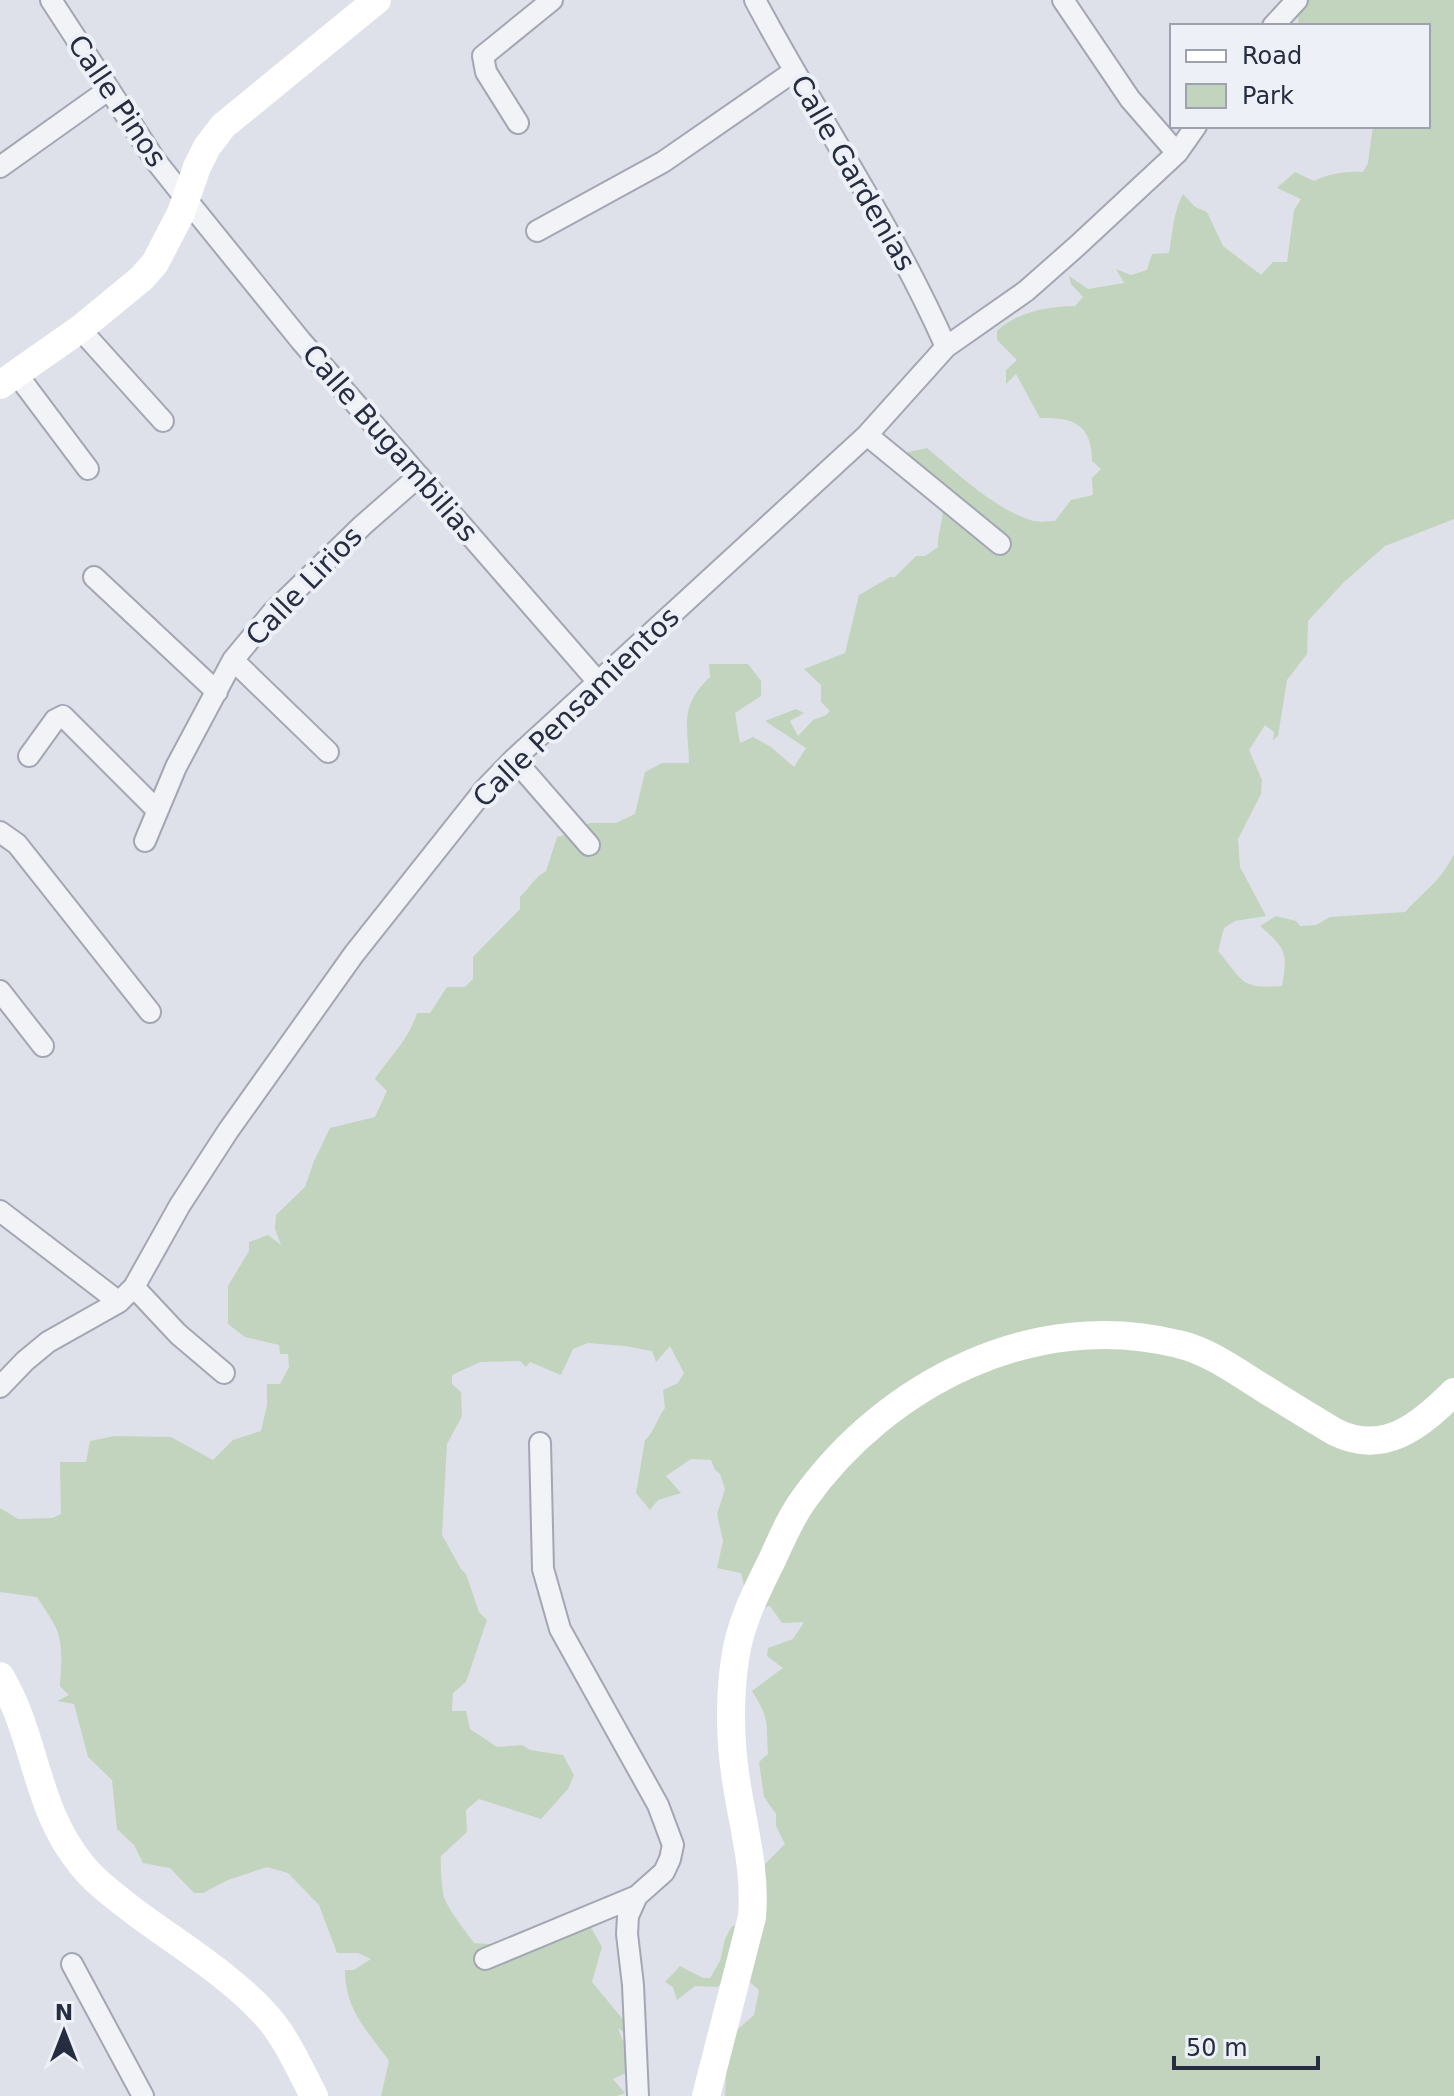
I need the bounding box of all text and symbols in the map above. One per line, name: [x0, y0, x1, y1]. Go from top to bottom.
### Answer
legend: [1170, 24, 1430, 128]
street label: Calle Pinos: [61, 29, 173, 173]
text: Road: [1242, 42, 1302, 70]
street label: Calle Gardenias: [784, 69, 922, 277]
text: Park: [1242, 82, 1294, 110]
street label: Calle Bugambilias: [295, 338, 485, 548]
street label: Calle Lirios: [239, 520, 369, 652]
street label: Calle Pensamientos: [466, 600, 686, 814]
north arrow: [24, 1992, 104, 2072]
text: N: [55, 2000, 73, 2025]
scale bar: [1174, 2020, 1318, 2070]
text: 50 m: [1186, 2034, 1248, 2062]

